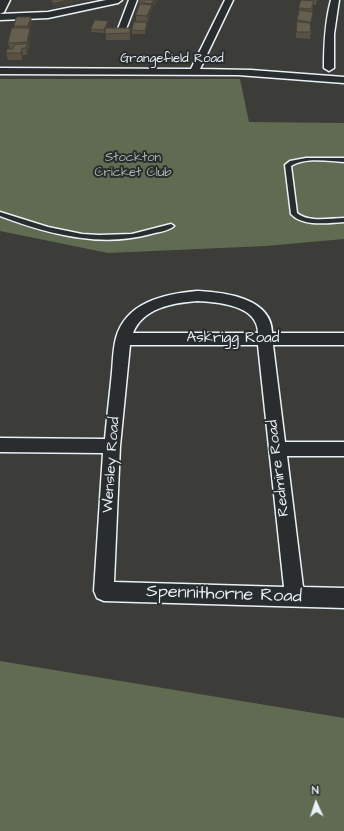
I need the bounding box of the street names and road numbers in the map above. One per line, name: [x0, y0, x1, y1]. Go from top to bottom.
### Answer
street label: Grangefield Road: [120, 51, 224, 67]
street label: Askrigg Road: [187, 330, 279, 348]
street label: Wensley Road: [100, 416, 124, 514]
street label: Redmire Road: [264, 419, 294, 517]
street label: Spennithorne Road: [146, 581, 302, 609]

